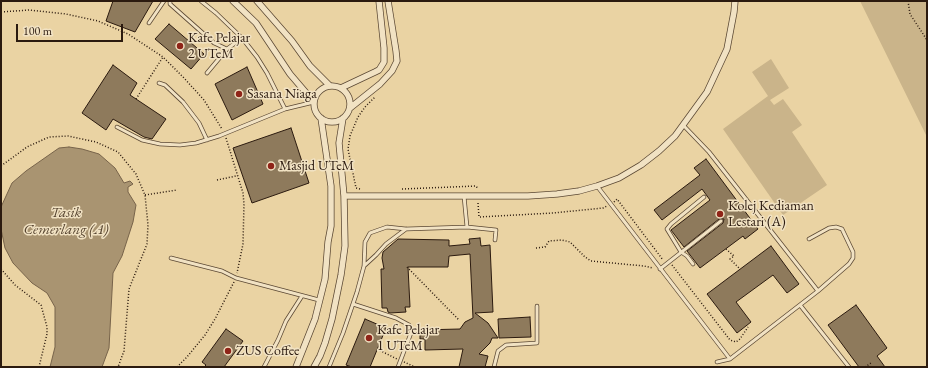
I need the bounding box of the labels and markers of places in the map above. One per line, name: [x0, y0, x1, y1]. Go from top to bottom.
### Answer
place label: Kafe Pelajar 2 UTeM: [188, 30, 250, 62]
marker: Kafe Pelajar 2 UTeM: [175, 41, 185, 51]
place label: Sasana Niaga: [247, 86, 317, 102]
marker: Sasana Niaga: [234, 89, 244, 99]
place label: Masjid UTeM: [279, 158, 354, 174]
marker: Masjid UTeM: [266, 161, 276, 171]
place label: Kolej Kediaman Lestari (A): [728, 198, 814, 230]
marker: Kolej Kediaman Lestari (A): [715, 209, 725, 219]
place label: Kafe Pelajar 1 UTeM: [377, 322, 439, 354]
marker: Kafe Pelajar 1 UTeM: [364, 333, 374, 343]
place label: ZUS Coffee: [236, 343, 299, 359]
marker: ZUS Coffee: [223, 346, 233, 356]

